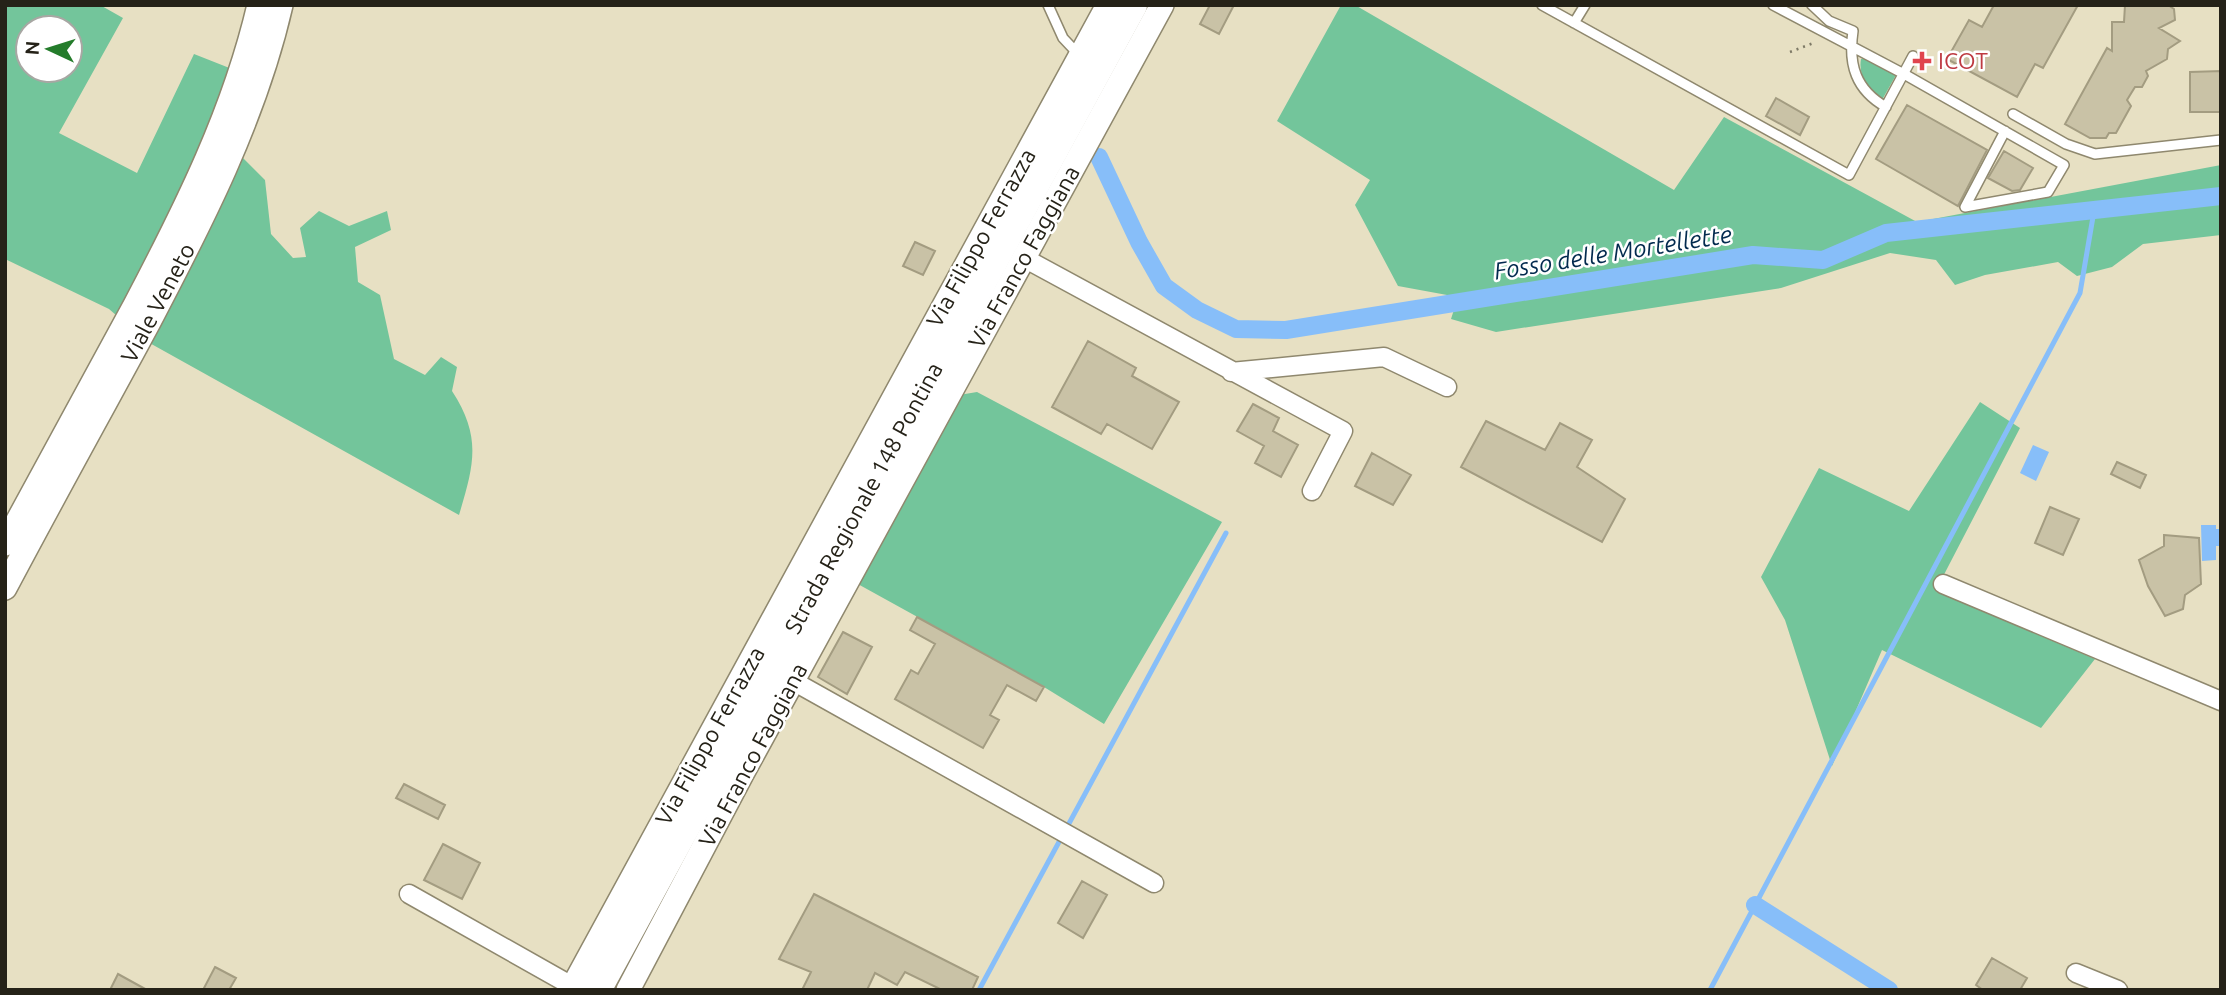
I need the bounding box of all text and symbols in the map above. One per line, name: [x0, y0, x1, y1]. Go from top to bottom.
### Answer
north arrow: [14, 14, 84, 84]
text: N: [21, 40, 44, 56]
place label: ICOT: [1938, 48, 1988, 73]
marker: ICOT: [1912, 51, 1932, 71]
street label: Via Filippo Ferrazza: [921, 144, 1040, 331]
street label: Via Franco Faggiana: [963, 161, 1084, 352]
water label: Fosso delle Mortellette: [1492, 220, 1734, 285]
street label: Viale Veneto: [116, 239, 199, 367]
street label: Strada Regionale 148 Pontina: [779, 358, 947, 638]
street label: Via Filippo Ferrazza: [650, 642, 769, 829]
street label: Via Franco Faggiana: [693, 659, 812, 851]

